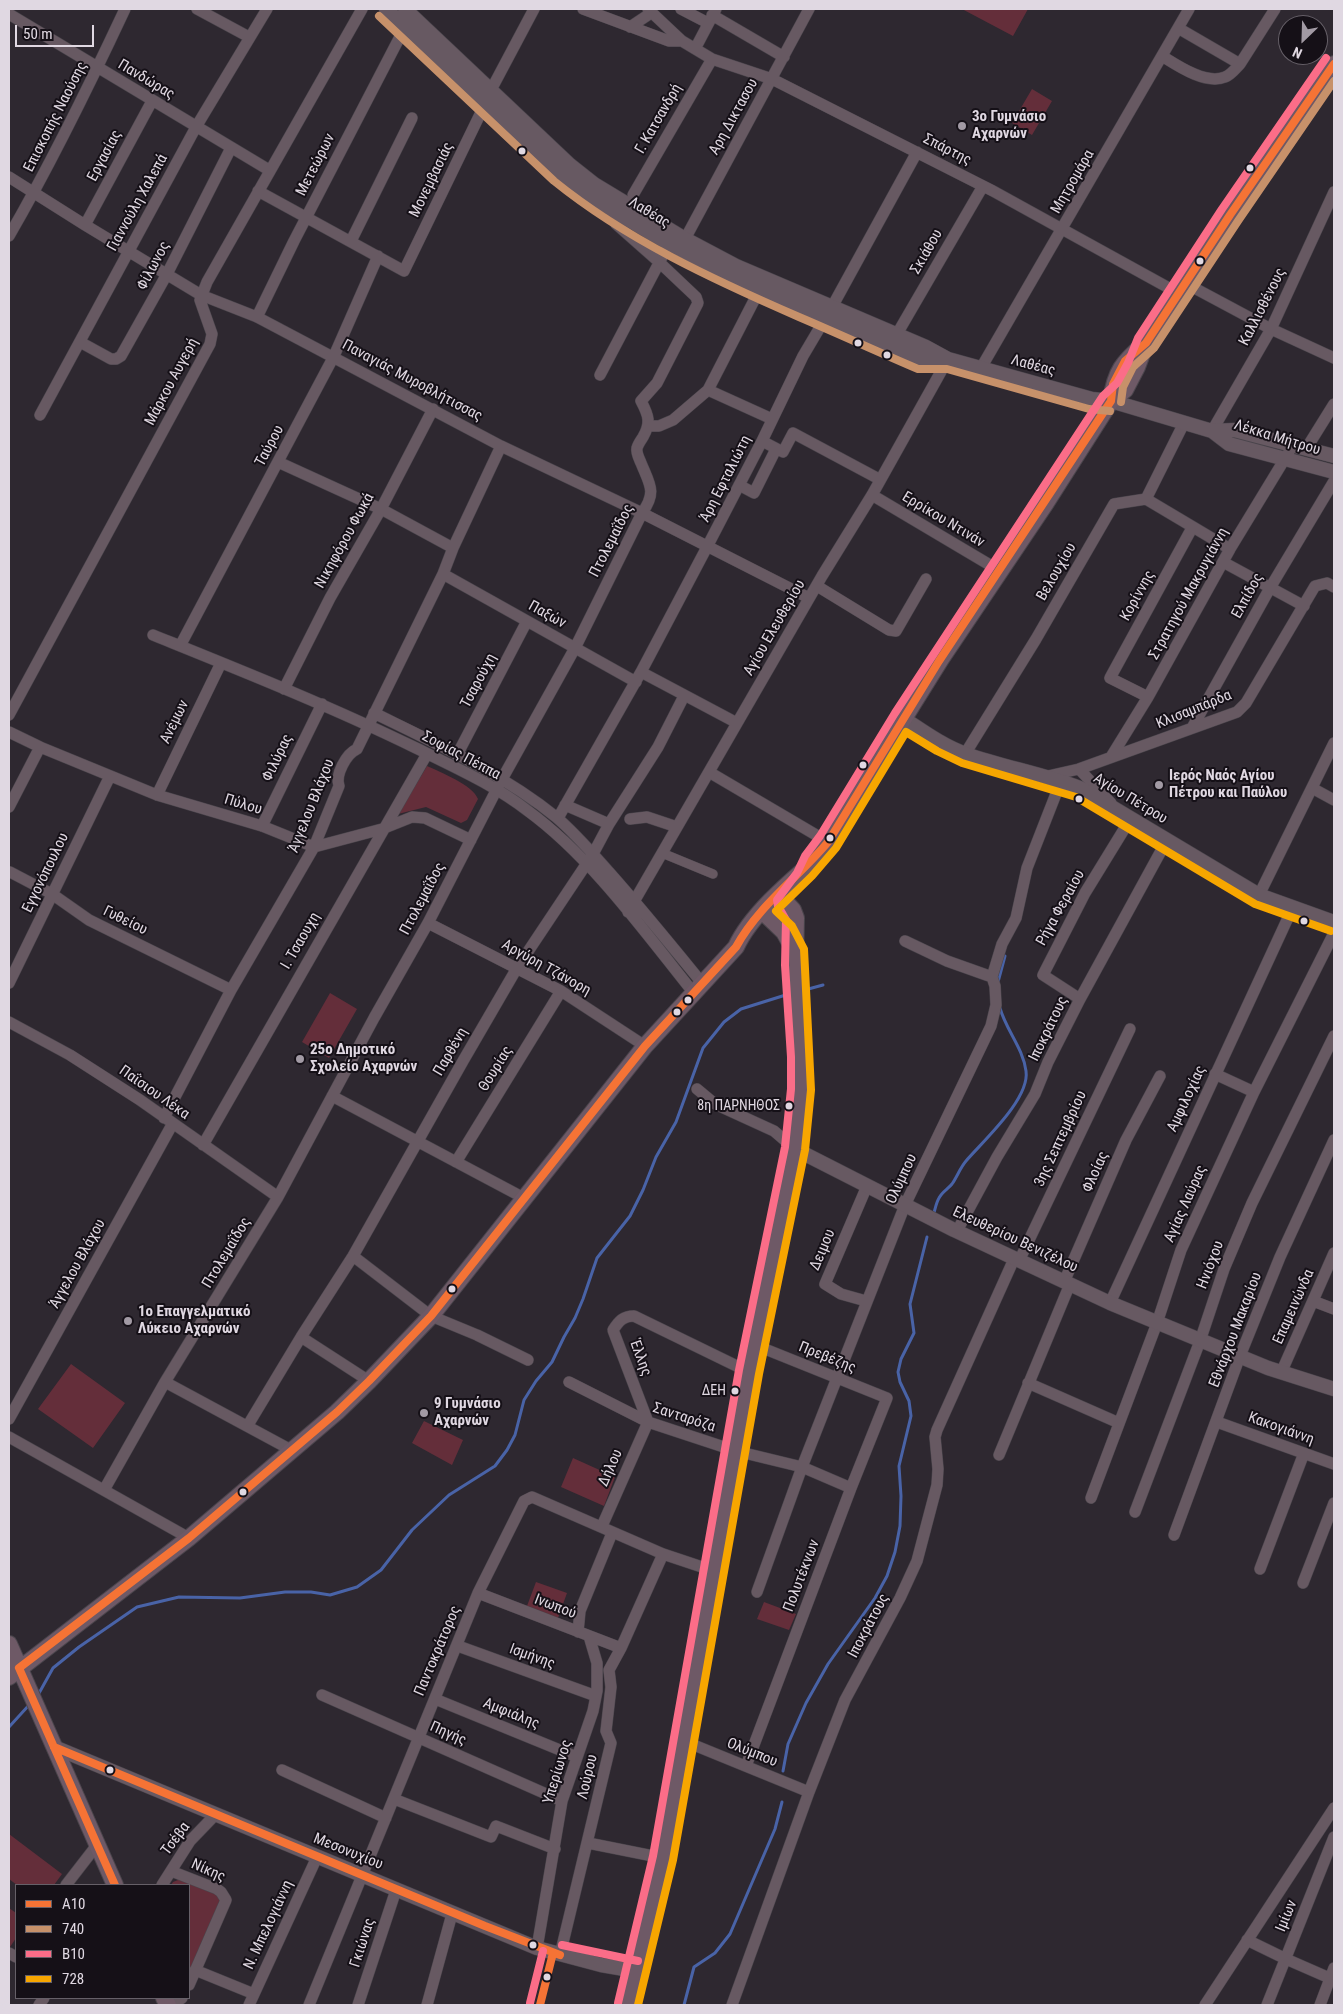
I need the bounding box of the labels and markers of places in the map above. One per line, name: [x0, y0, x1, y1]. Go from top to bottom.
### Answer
place label: 3ο Γυμνάσιο Αχαρνών: [972, 108, 1046, 143]
marker: 3ο Γυμνάσιο Αχαρνών: [956, 120, 968, 132]
unlabelled marker: [517, 146, 527, 156]
unlabelled marker: [1245, 163, 1255, 173]
unlabelled marker: [1195, 256, 1205, 266]
unlabelled marker: [853, 338, 863, 348]
unlabelled marker: [882, 350, 892, 360]
unlabelled marker: [858, 760, 868, 770]
place label: Ιερός Ναός Αγίου Πέτρου και Παύλου: [1169, 767, 1287, 802]
marker: Ιερός Ναός Αγίου Πέτρου και Παύλου: [1153, 779, 1165, 791]
unlabelled marker: [1074, 794, 1084, 804]
unlabelled marker: [825, 833, 835, 843]
unlabelled marker: [1299, 916, 1309, 926]
unlabelled marker: [683, 995, 693, 1005]
unlabelled marker: [672, 1007, 682, 1017]
place label: 25ο Δημοτικό Σχολείο Αχαρνών: [310, 1041, 417, 1076]
marker: 25ο Δημοτικό Σχολείο Αχαρνών: [294, 1053, 306, 1065]
place label: 8η ΠΑΡΝΗΘΟΣ: [697, 1098, 780, 1114]
marker: 8η ΠΑΡΝΗΘΟΣ: [784, 1101, 794, 1111]
unlabelled marker: [447, 1284, 457, 1294]
place label: 1ο Επαγγελματικό Λύκειο Αχαρνών: [138, 1303, 251, 1338]
marker: 1ο Επαγγελματικό Λύκειο Αχαρνών: [122, 1315, 134, 1327]
place label: ΔΕΗ: [702, 1383, 726, 1399]
marker: ΔΕΗ: [730, 1386, 740, 1396]
place label: 9 Γυμνάσιο Αχαρνών: [434, 1395, 501, 1430]
marker: 9 Γυμνάσιο Αχαρνών: [418, 1407, 430, 1419]
unlabelled marker: [238, 1487, 248, 1497]
unlabelled marker: [105, 1765, 115, 1775]
unlabelled marker: [528, 1940, 538, 1950]
unlabelled marker: [542, 1972, 552, 1982]

